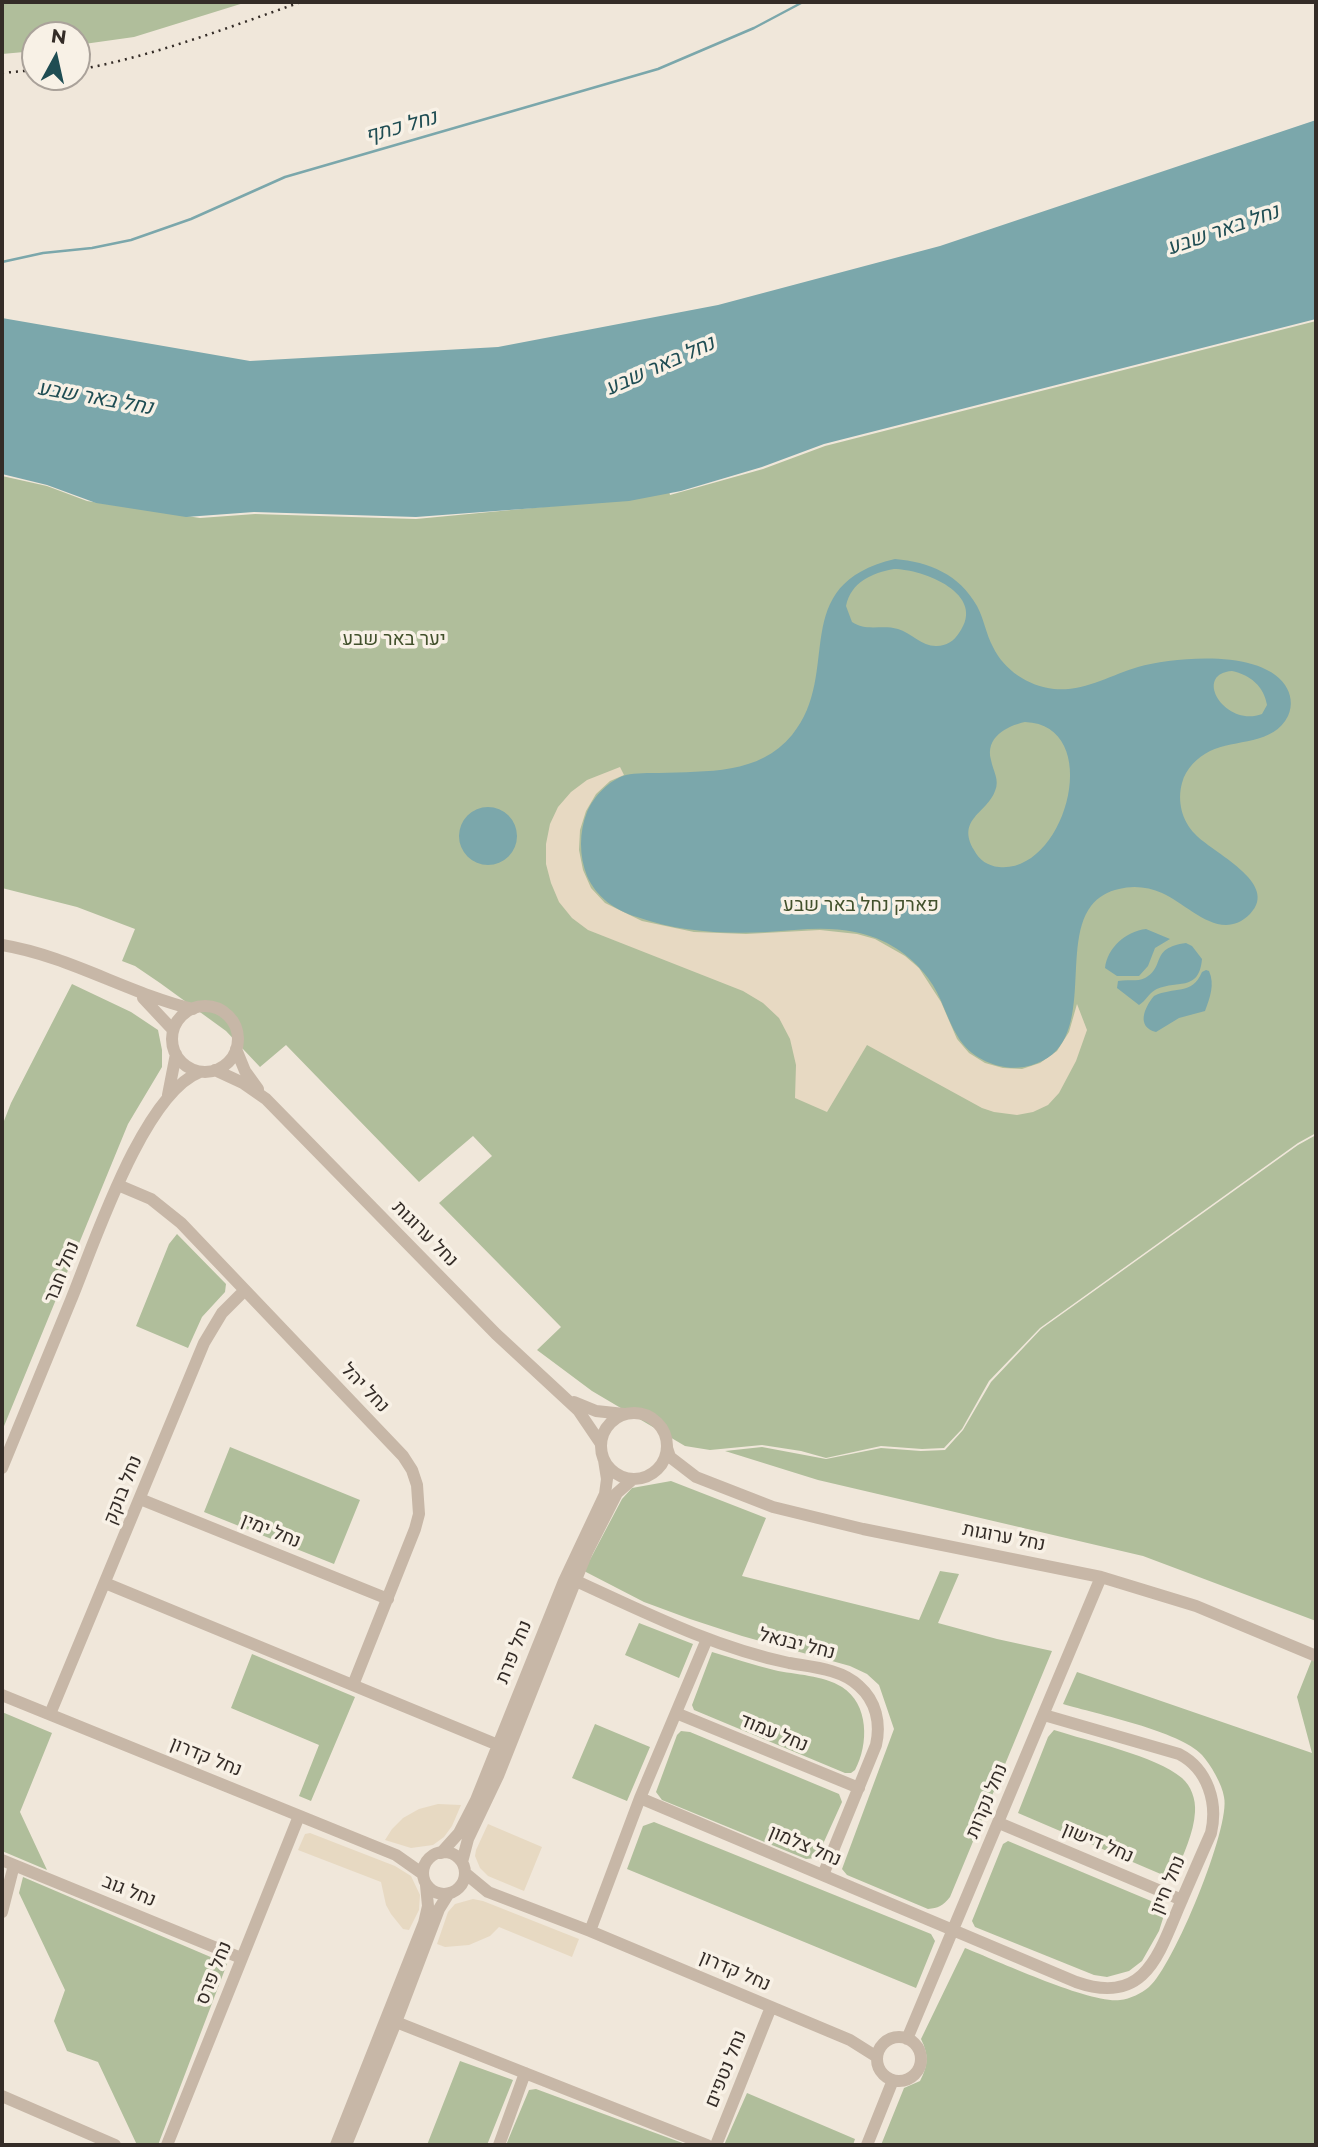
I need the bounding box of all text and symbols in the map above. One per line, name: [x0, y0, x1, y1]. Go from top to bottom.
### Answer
north arrow: [21, 21, 91, 91]
text: N: [50, 24, 68, 49]
water label: נחל כתף: [362, 105, 440, 149]
water label: נחל באר שבע: [1164, 199, 1282, 261]
water label: נחל באר שבע: [601, 331, 719, 401]
water label: נחל באר שבע: [35, 375, 155, 421]
park label: יער באר שבע: [342, 628, 446, 650]
park label: פארק נחל באר שבע: [783, 894, 939, 916]
street label: נחל ערוגות: [387, 1196, 463, 1272]
street label: נחל חבר: [39, 1238, 85, 1306]
street label: נחל יהל: [336, 1359, 394, 1417]
street label: נחל בוקק: [99, 1452, 147, 1528]
street label: נחל ימין: [238, 1509, 304, 1553]
street label: נחל ערוגות: [961, 1518, 1047, 1556]
street label: נחל פרת: [491, 1617, 537, 1687]
street label: נחל יבנאל: [757, 1624, 837, 1664]
street label: נחל עמוד: [736, 1709, 812, 1757]
street label: נחל קדרון: [167, 1732, 245, 1782]
street label: נחל נקרות: [961, 1760, 1013, 1842]
street label: נחל דישון: [1059, 1818, 1137, 1868]
street label: נחל צלמון: [765, 1821, 845, 1871]
street label: נחל חיון: [1145, 1852, 1191, 1918]
street label: נחל גוב: [99, 1870, 159, 1912]
street label: נחל פרס: [191, 1938, 237, 2008]
street label: נחל קדרון: [696, 1946, 774, 1996]
street label: נחל נטפים: [700, 2027, 752, 2111]

